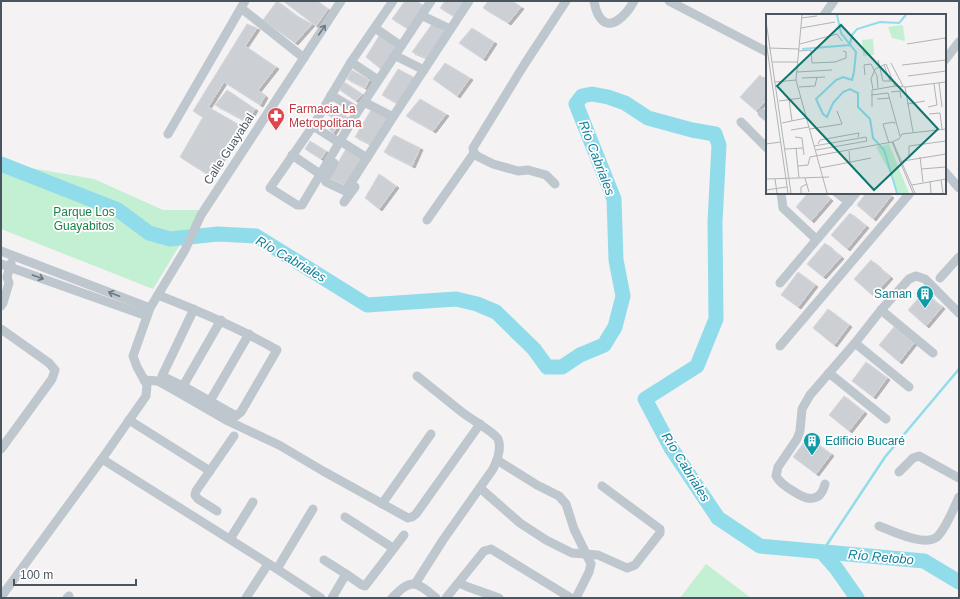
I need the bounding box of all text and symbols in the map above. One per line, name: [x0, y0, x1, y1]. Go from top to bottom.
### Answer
inset map: [766, 14, 946, 194]
one-way arrow: [318, 24, 326, 35]
place label: Farmacia La Metropolitana: [289, 102, 362, 130]
pharmacy icon: Farmacia La Metropolitana: [266, 106, 286, 131]
street label: Calle Guayabal: [201, 111, 257, 187]
water label: Río Cabriales: [576, 119, 618, 198]
park label: Parque Los Guayabitos: [53, 205, 115, 233]
water label: Río Cabriales: [253, 233, 329, 285]
one-way arrow: [31, 274, 43, 282]
building icon: Saman: [915, 284, 935, 309]
place label: Saman: [874, 287, 912, 301]
one-way arrow: [108, 290, 120, 298]
water label: Río Cabriales: [659, 430, 713, 505]
building icon: Edificio Bucaré: [802, 431, 822, 456]
place label: Edificio Bucaré: [825, 434, 905, 448]
water label: Río Retobo: [848, 547, 914, 567]
scale bar: [14, 561, 136, 587]
text: 100 m: [20, 568, 53, 582]

